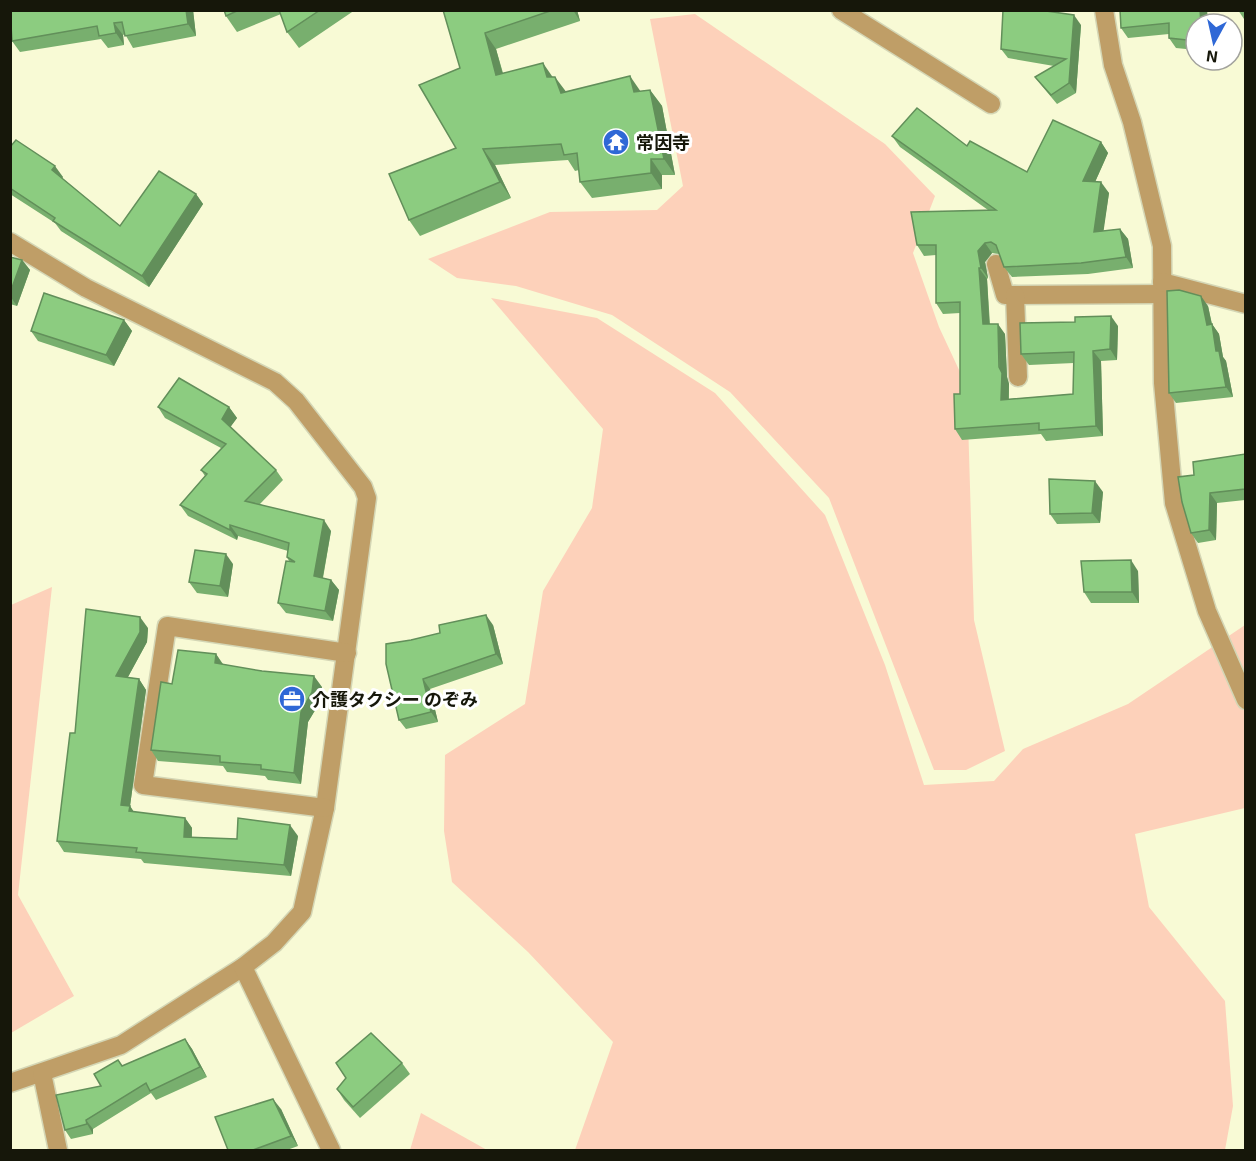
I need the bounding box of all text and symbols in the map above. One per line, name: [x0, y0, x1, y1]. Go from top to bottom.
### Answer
north arrow: [1184, 12, 1244, 72]
text: N: [1205, 47, 1219, 68]
temple icon: 常因寺: [601, 127, 631, 157]
place label: 常因寺: [636, 131, 690, 153]
office icon: 介護タクシー のぞみ: [277, 684, 307, 714]
place label: 介護タクシー のぞみ: [312, 688, 478, 710]

